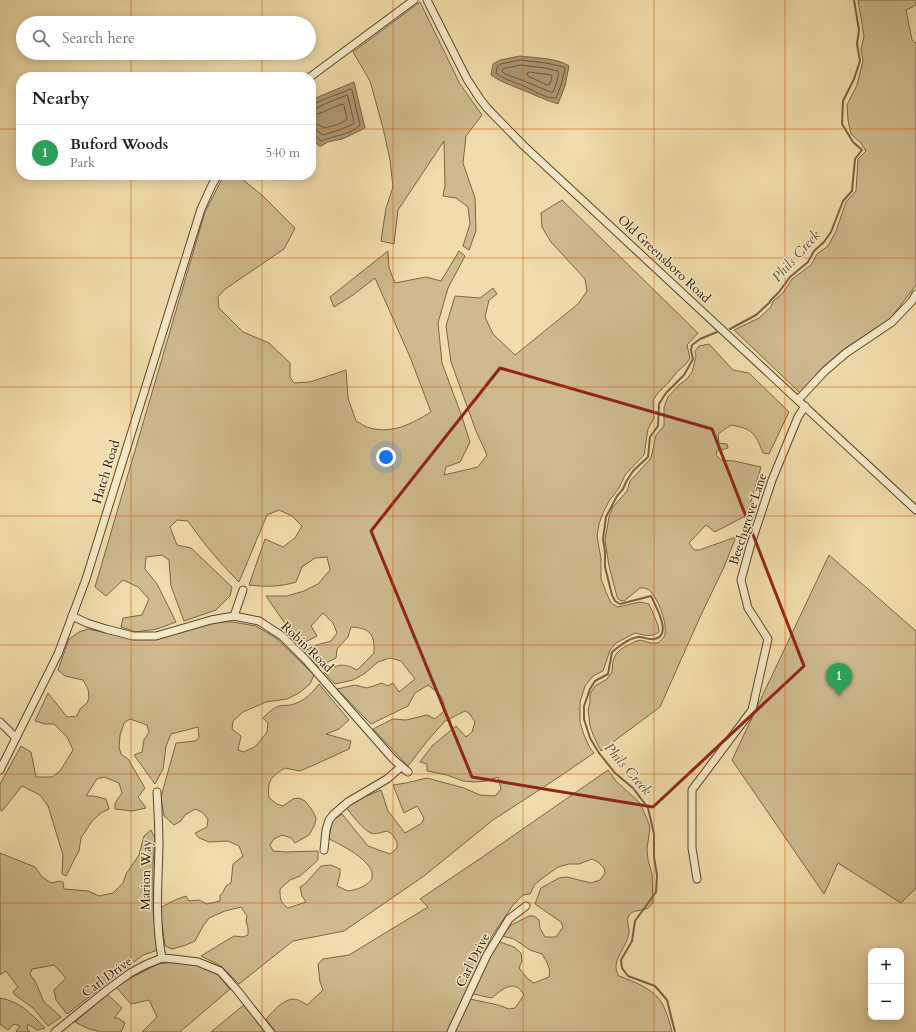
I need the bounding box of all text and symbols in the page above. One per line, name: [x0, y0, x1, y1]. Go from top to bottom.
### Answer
search box: [16, 16, 316, 60]
icon: search: [30, 27, 52, 49]
text: Search here: [62, 28, 135, 48]
text: Nearby: [32, 87, 89, 110]
text: Buford Woods: [70, 134, 168, 154]
text: 1: [42, 144, 48, 162]
text: 540 m: [266, 144, 300, 162]
text: Park: [70, 154, 95, 172]
street label: Old Greensboro Road: [613, 211, 715, 307]
water label: Phils Creek: [768, 226, 824, 286]
street label: Hatch Road: [88, 438, 124, 506]
your location: [376, 447, 396, 467]
street label: Beechgrove Lane: [725, 471, 771, 567]
street label: Robin Road: [277, 618, 337, 676]
pin: 1: [826, 663, 852, 696]
water label: Phils Creek: [600, 739, 656, 799]
street label: Marion Way: [136, 839, 156, 911]
street label: Carl Drive: [452, 930, 494, 990]
map controls: [868, 948, 904, 1020]
button: +: [868, 948, 904, 984]
street label: Carl Drive: [78, 952, 136, 1001]
button: −: [868, 984, 904, 1020]

